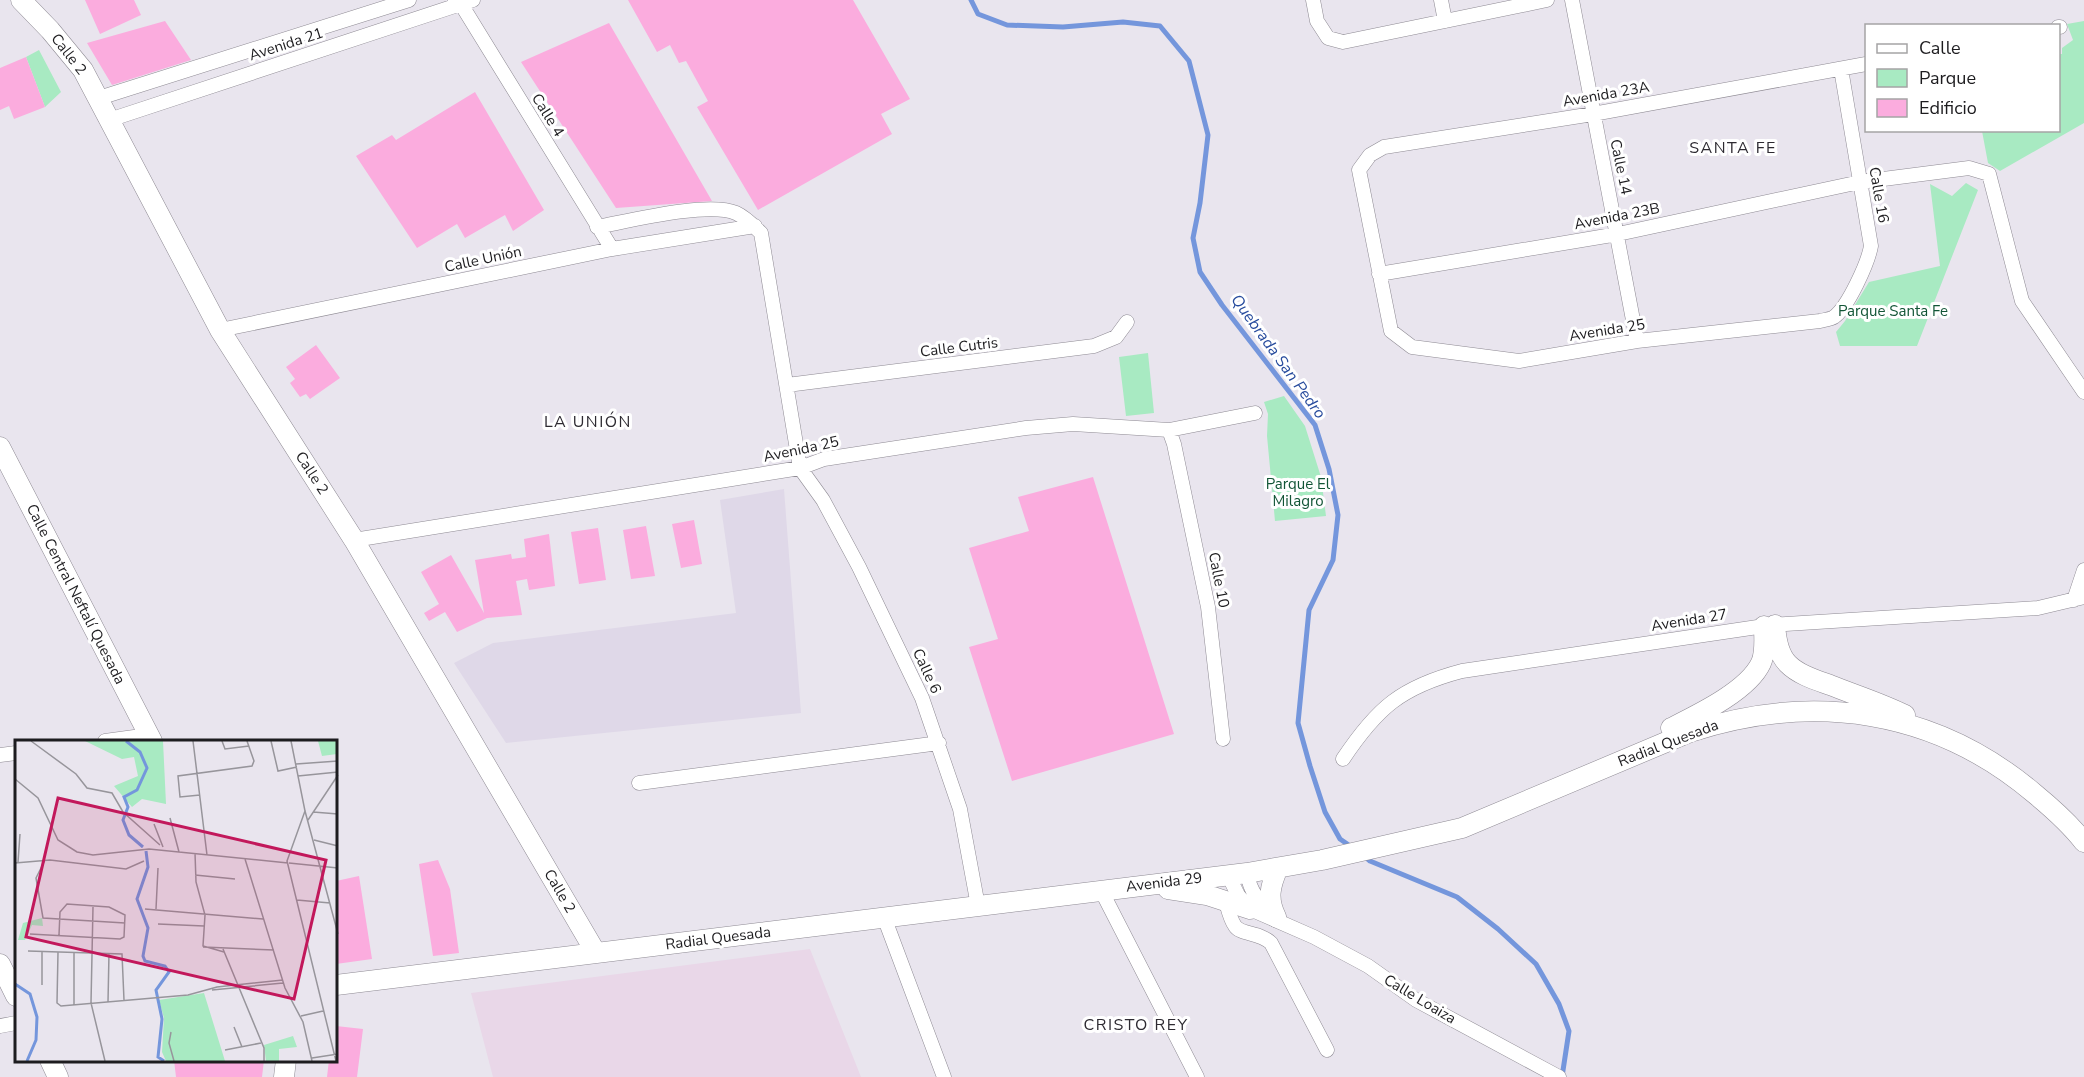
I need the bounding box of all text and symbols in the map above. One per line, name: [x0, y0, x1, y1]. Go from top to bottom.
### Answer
street label: Avenida 21: [246, 23, 326, 65]
legend: [1865, 24, 2060, 132]
street label: Calle 2: [47, 29, 91, 79]
text: Calle: [1919, 36, 1961, 60]
text: Parque: [1919, 66, 1976, 90]
street label: Avenida 23A: [1561, 77, 1651, 111]
street label: Calle 4: [527, 90, 569, 140]
text: Edificio: [1919, 96, 1977, 120]
street label: Calle 14: [1605, 137, 1637, 197]
district label: SANTA FE: [1689, 137, 1777, 159]
street label: Calle 16: [1864, 165, 1894, 225]
street label: Avenida 23B: [1572, 198, 1662, 234]
street label: Calle Unión: [443, 241, 523, 277]
water label: Quebrada San Pedro: [1226, 290, 1331, 423]
park label: Parque Santa Fe: [1838, 301, 1948, 321]
street label: Avenida 25: [1568, 314, 1646, 346]
street label: Calle Cutris: [919, 332, 999, 362]
district label: LA UNIÓN: [544, 411, 632, 433]
street label: Avenida 25: [761, 431, 841, 467]
street label: Calle 2: [291, 448, 333, 498]
park label: Parque El Milagro: [1266, 474, 1331, 511]
street label: Calle Central Neftalí Quesada: [22, 500, 130, 688]
street label: Calle 10: [1204, 550, 1234, 610]
street label: Avenida 27: [1650, 604, 1728, 636]
street label: Calle 6: [908, 645, 946, 697]
street label: Radial Quesada: [1615, 715, 1721, 771]
inset map: [15, 740, 338, 1062]
street label: Calle 2: [539, 865, 581, 917]
street label: Avenida 29: [1125, 867, 1203, 897]
street label: Radial Quesada: [664, 922, 772, 954]
street label: Calle Loaiza: [1380, 970, 1460, 1028]
district label: CRISTO REY: [1084, 1014, 1188, 1036]

